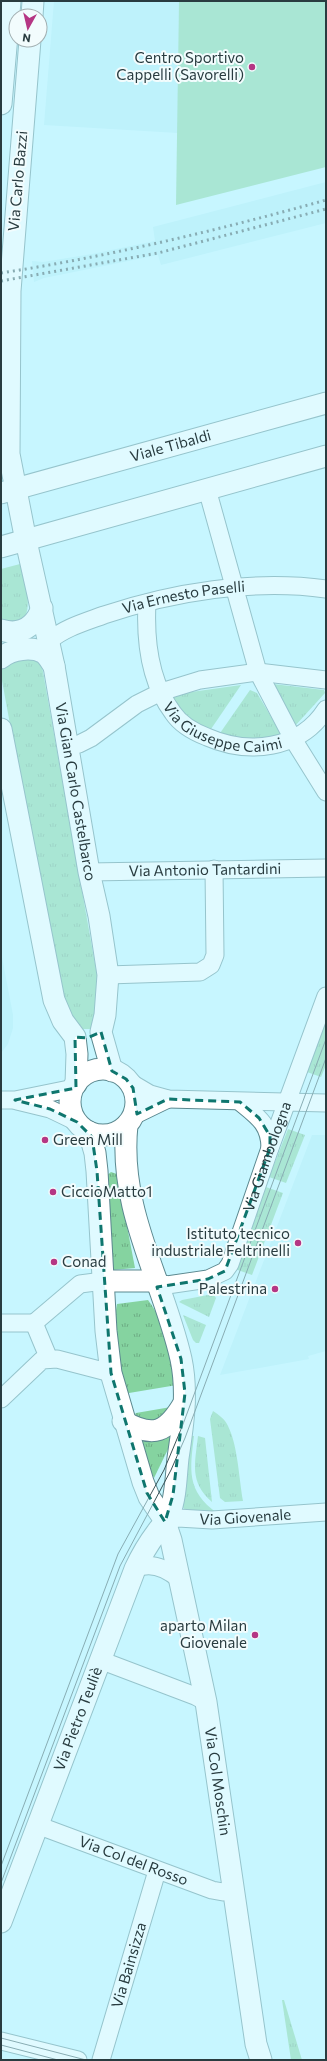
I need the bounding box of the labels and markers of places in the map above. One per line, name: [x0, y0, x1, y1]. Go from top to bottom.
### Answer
place label: Centro Sportivo Cappelli (Savorelli): [116, 48, 244, 83]
marker: Centro Sportivo Cappelli (Savorelli): [247, 62, 257, 72]
place label: Green Mill: [53, 1130, 123, 1148]
marker: Green Mill: [40, 1135, 50, 1145]
place label: CiccioMatto1: [61, 1182, 152, 1200]
marker: CiccioMatto1: [48, 1187, 58, 1197]
place label: Istituto tecnico industriale Feltrinelli: [151, 1224, 290, 1259]
marker: Istituto tecnico industriale Feltrinelli: [293, 1238, 303, 1248]
place label: Conad: [62, 1252, 106, 1270]
marker: Conad: [49, 1257, 59, 1267]
place label: Palestrina: [199, 1279, 267, 1297]
marker: Palestrina: [270, 1284, 280, 1294]
place label: aparto Milan Giovenale: [160, 1616, 247, 1651]
marker: aparto Milan Giovenale: [250, 1630, 260, 1640]

